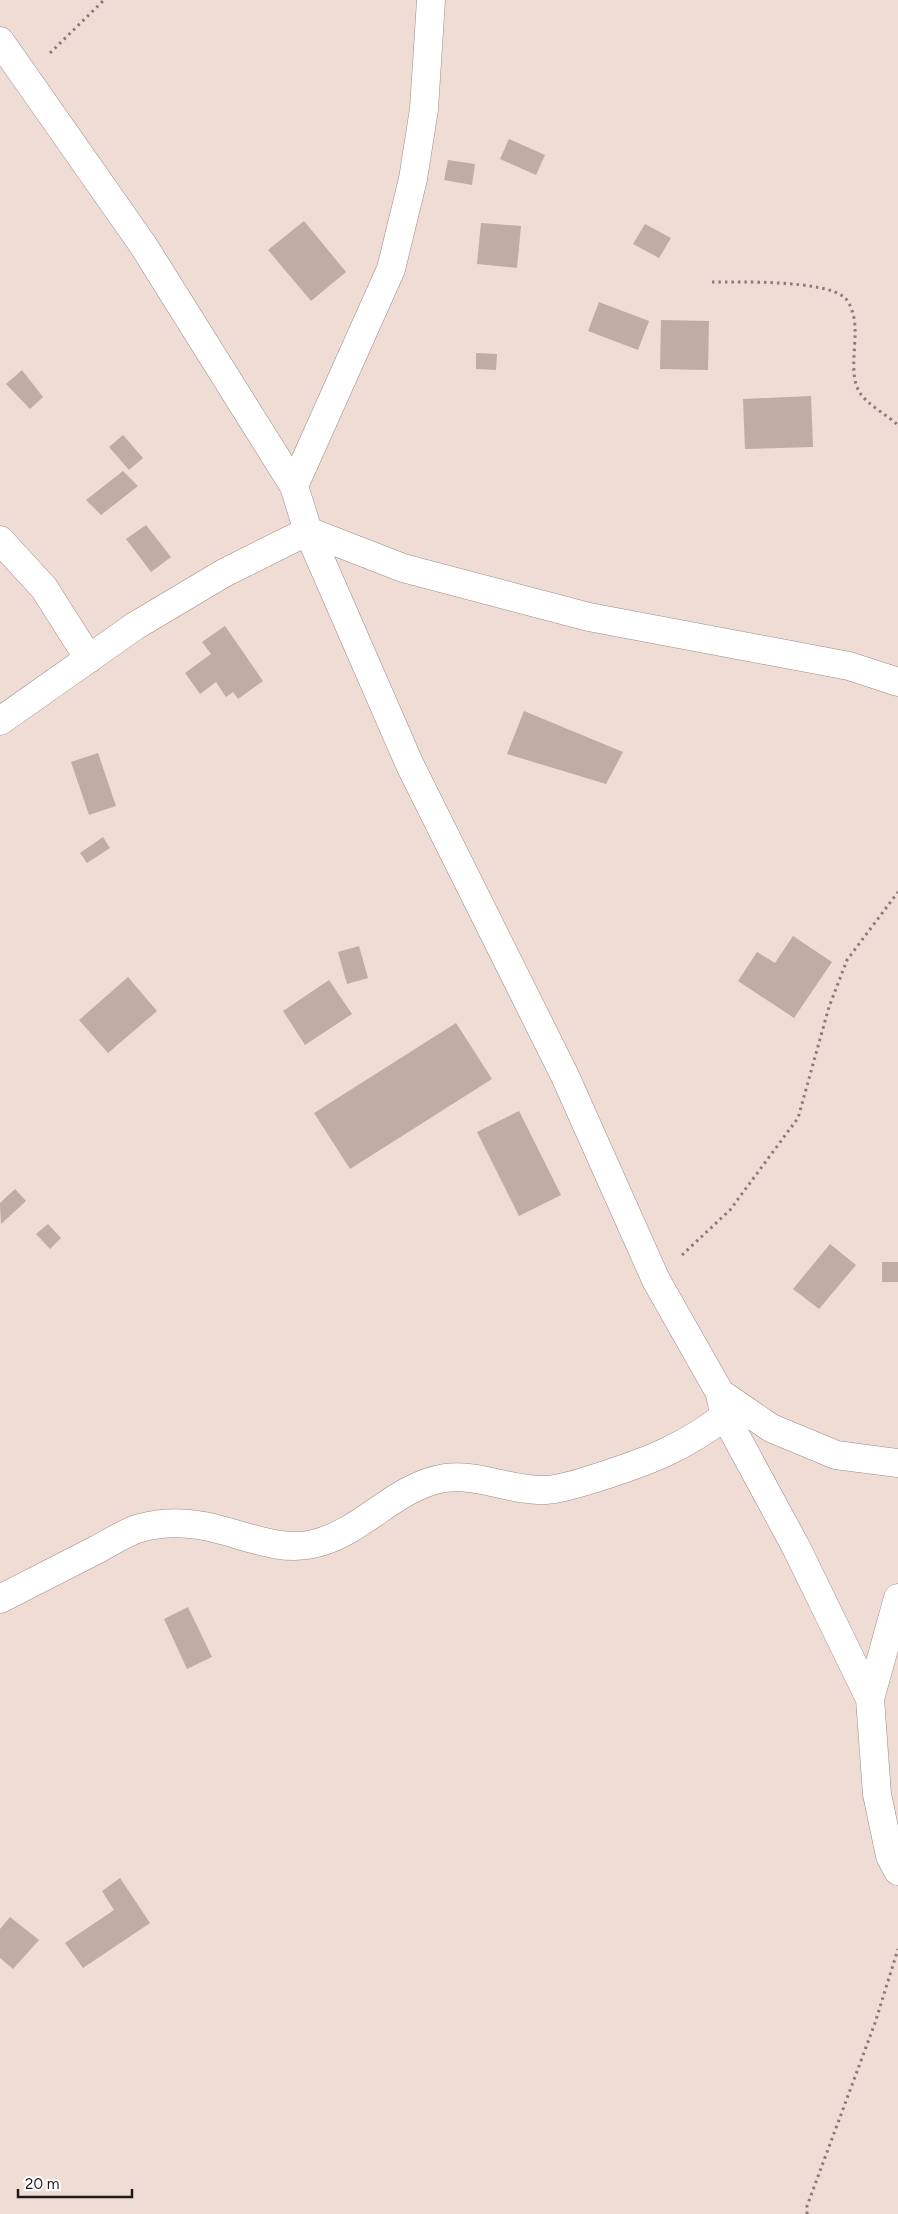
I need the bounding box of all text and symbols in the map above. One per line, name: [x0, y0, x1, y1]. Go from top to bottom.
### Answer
scale bar: [18, 2166, 131, 2198]
text: 20 m: [25, 2175, 59, 2193]

